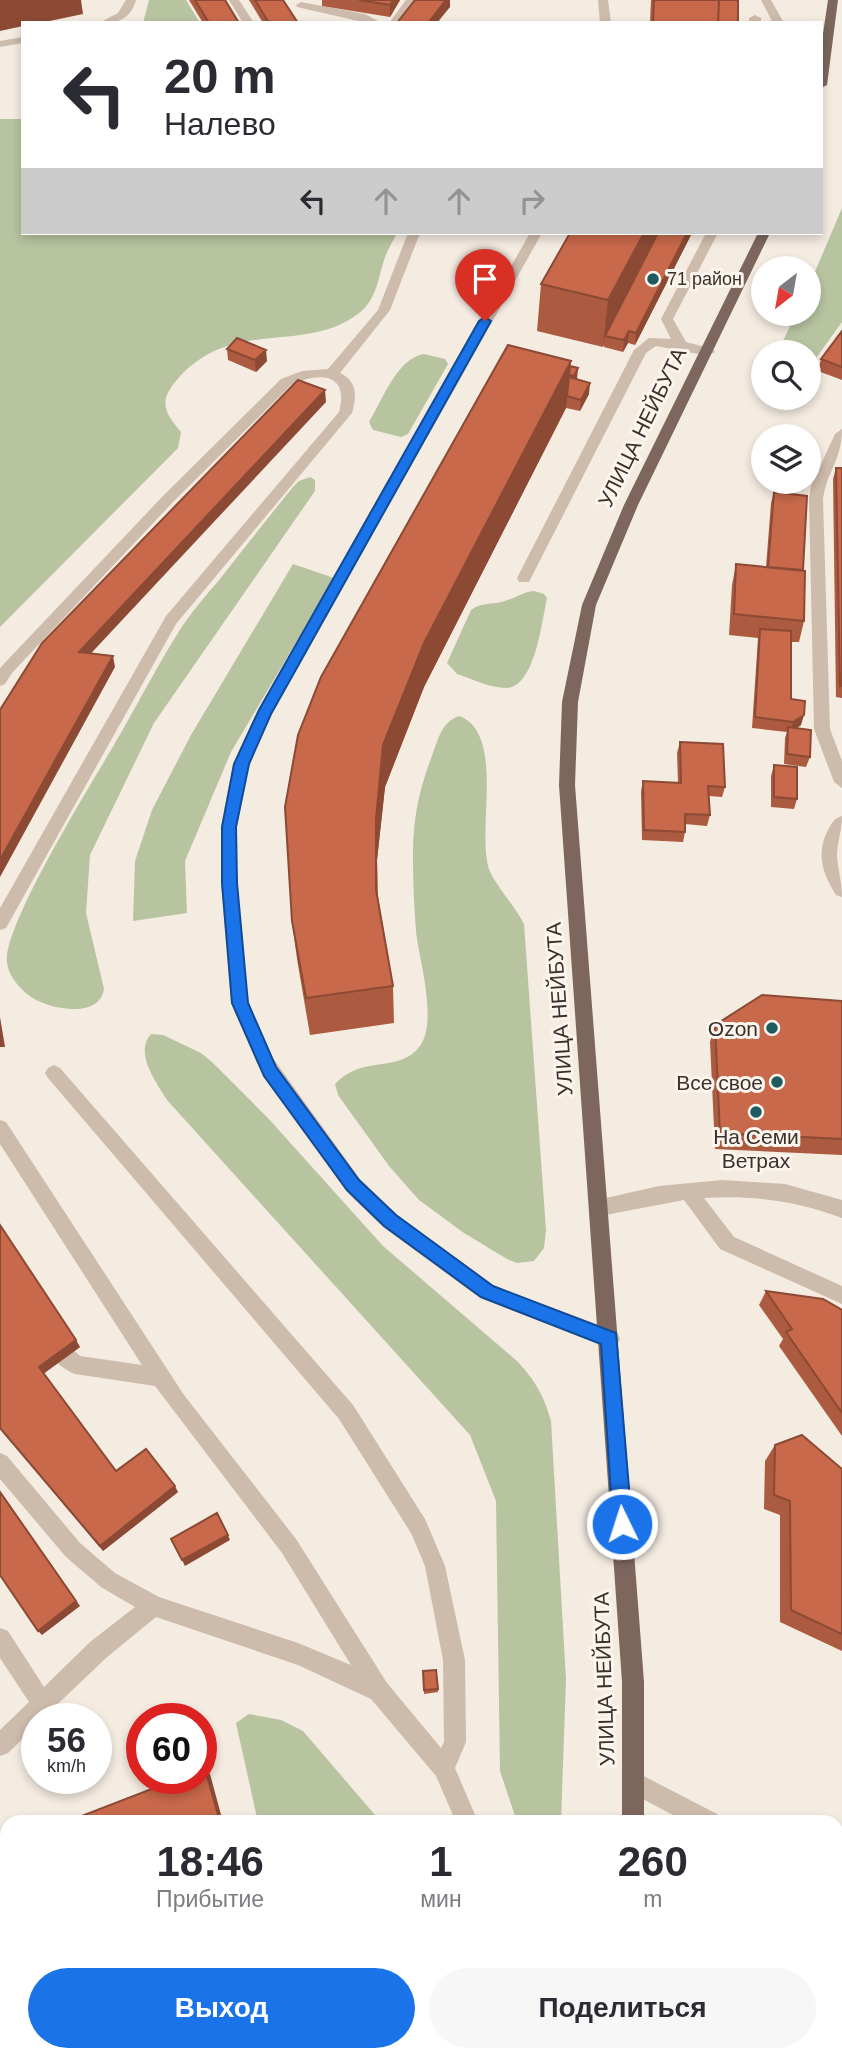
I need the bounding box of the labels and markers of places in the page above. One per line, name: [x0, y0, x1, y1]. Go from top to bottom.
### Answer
pin: [455, 249, 515, 321]
place label: 71 район: [667, 269, 742, 289]
marker: 71 район: [645, 271, 661, 287]
place label: Ozon: [708, 1017, 758, 1040]
marker: Ozon: [764, 1020, 780, 1036]
place label: Все свое: [676, 1071, 763, 1094]
marker: Все свое: [769, 1074, 785, 1090]
marker: На Семи Ветрах: [748, 1104, 764, 1120]
place label: На Семи Ветрах: [713, 1125, 799, 1172]

